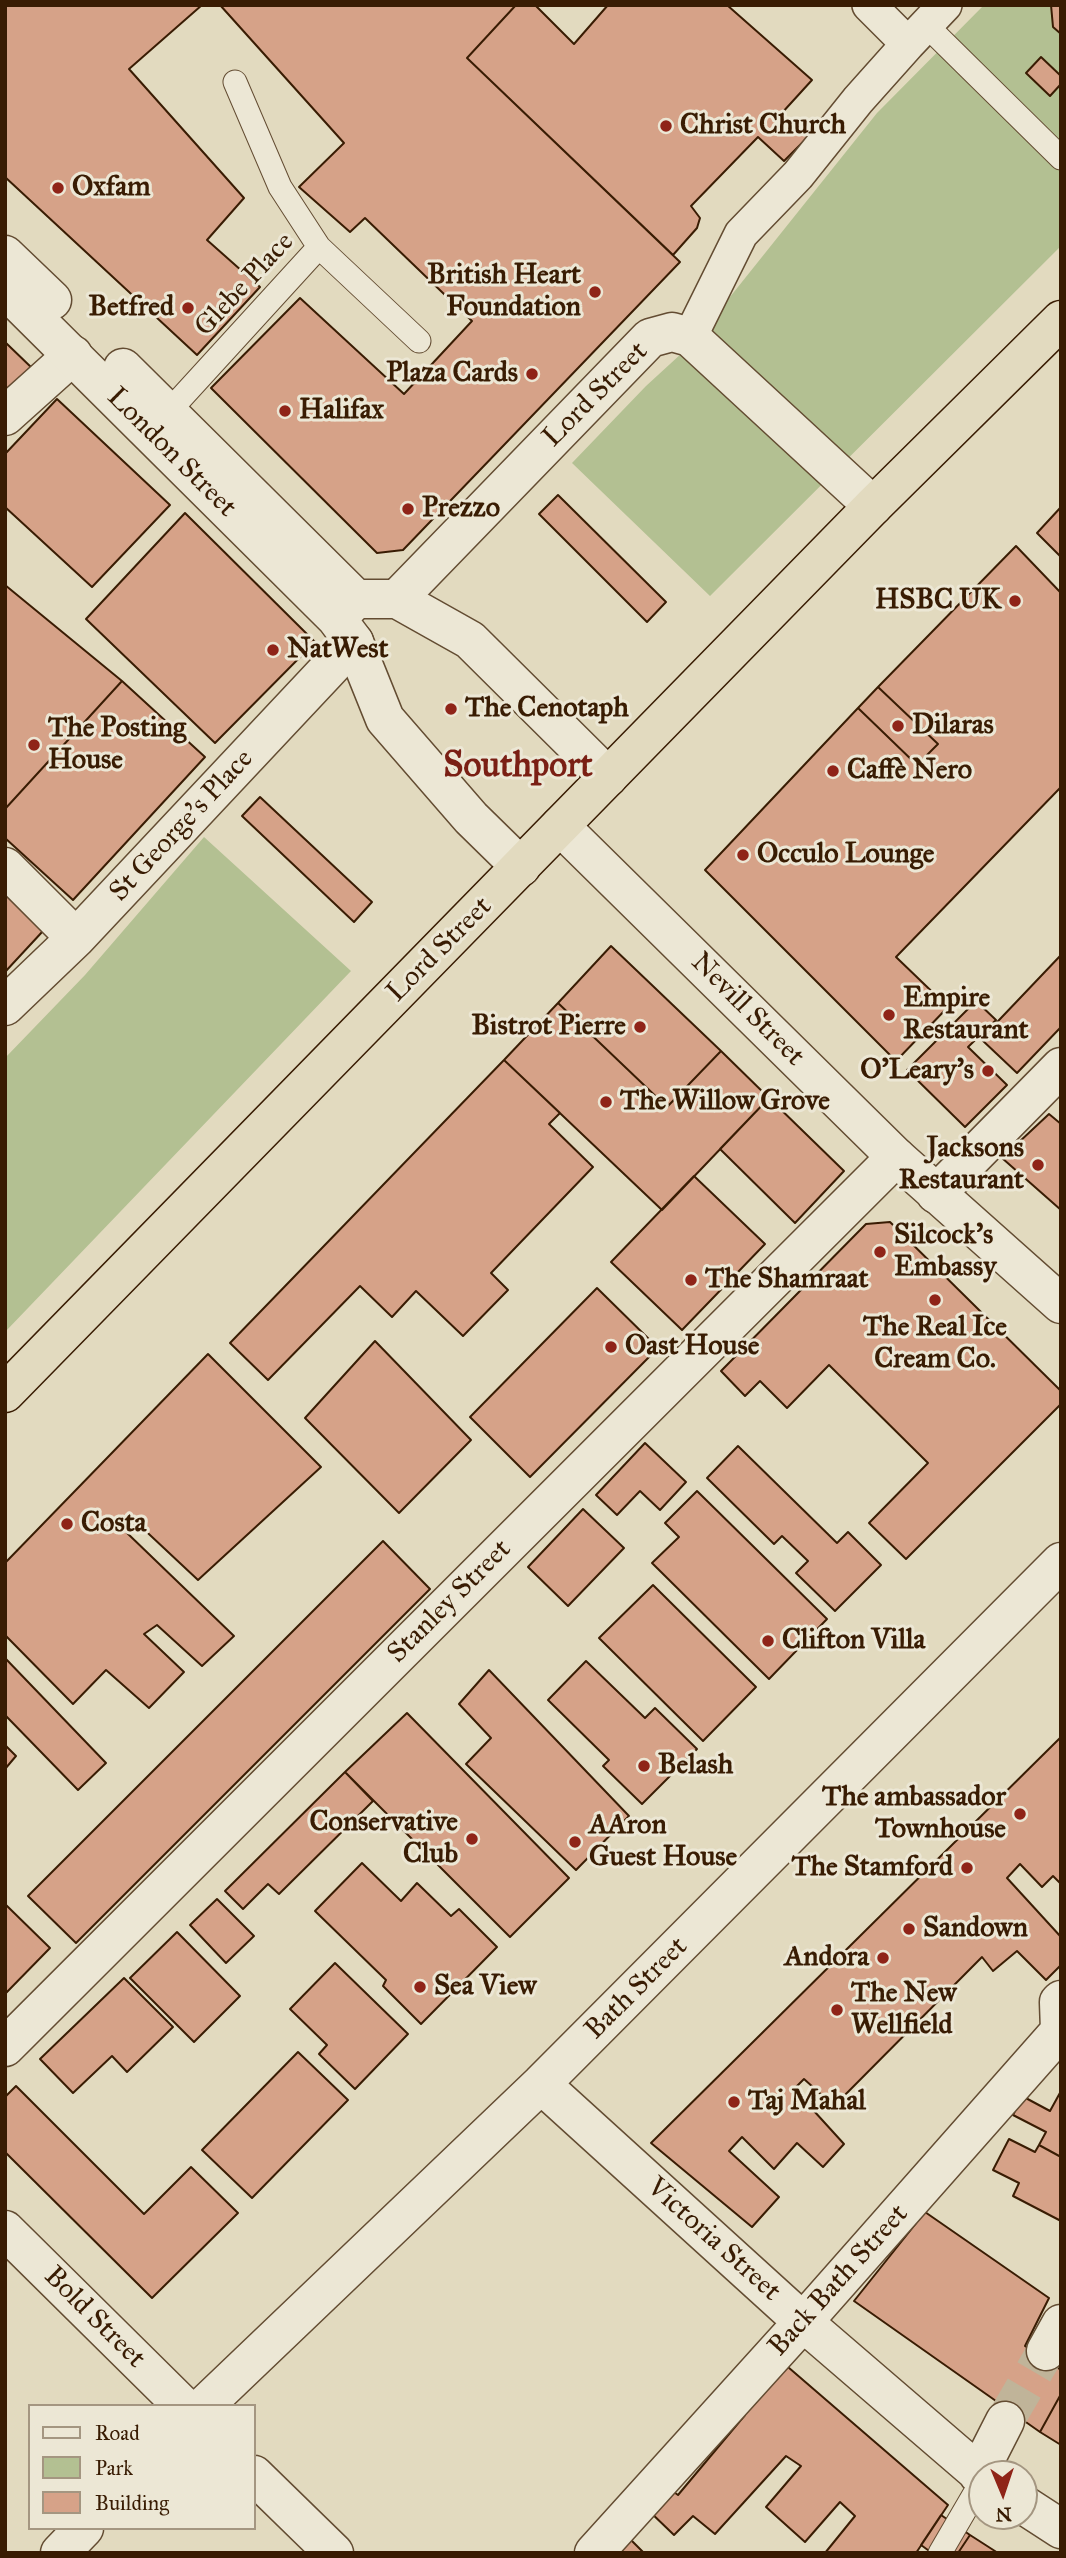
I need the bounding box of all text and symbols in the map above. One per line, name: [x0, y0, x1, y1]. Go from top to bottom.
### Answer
place label: Christ Church: [680, 109, 846, 143]
marker: Christ Church: [658, 118, 674, 134]
place label: Oxfam: [72, 171, 151, 205]
marker: Oxfam: [50, 180, 66, 196]
street label: Glebe Place: [188, 226, 302, 344]
place label: British Heart Foundation: [427, 259, 581, 325]
marker: British Heart Foundation: [587, 284, 603, 300]
place label: Betfred: [88, 291, 174, 325]
marker: Betfred: [180, 300, 196, 316]
street label: Lord Street: [536, 335, 656, 455]
place label: Plaza Cards: [386, 357, 518, 391]
marker: Plaza Cards: [524, 366, 540, 382]
street label: London Street: [99, 381, 243, 525]
place label: Halifax: [299, 394, 384, 428]
marker: Halifax: [277, 403, 293, 419]
place label: Prezzo: [422, 492, 500, 526]
marker: Prezzo: [400, 501, 416, 517]
place label: HSBC UK: [875, 584, 1001, 618]
marker: HSBC UK: [1007, 593, 1023, 609]
place label: NatWest: [287, 633, 388, 667]
marker: NatWest: [265, 642, 281, 658]
place label: The Cenotaph: [465, 692, 629, 726]
marker: The Cenotaph: [443, 701, 459, 717]
place label: Dilaras: [912, 709, 994, 743]
place label: The Posting House: [48, 712, 186, 778]
marker: Dilaras: [890, 718, 906, 734]
marker: The Posting House: [26, 737, 42, 753]
street label: St George's Place: [103, 743, 261, 909]
district label: Southport: [443, 746, 593, 788]
place label: Caffè Nero: [847, 754, 972, 788]
marker: Caffè Nero: [825, 763, 841, 779]
place label: Occulo Lounge: [757, 838, 934, 872]
marker: Occulo Lounge: [735, 847, 751, 863]
street label: Lord Street: [380, 890, 500, 1010]
street label: Nevill Street: [683, 946, 811, 1074]
place label: Empire Restaurant: [903, 982, 1028, 1048]
marker: Empire Restaurant: [881, 1007, 897, 1023]
place label: Bistrot Pierre: [471, 1010, 626, 1044]
marker: Bistrot Pierre: [632, 1019, 648, 1035]
place label: O'Leary's: [860, 1054, 974, 1088]
marker: O'Leary's: [980, 1063, 996, 1079]
place label: The Willow Grove: [620, 1085, 830, 1119]
marker: The Willow Grove: [598, 1094, 614, 1110]
place label: Jacksons Restaurant: [899, 1132, 1024, 1198]
marker: Jacksons Restaurant: [1030, 1157, 1046, 1173]
place label: Silcock's Embassy: [894, 1219, 996, 1285]
marker: Silcock's Embassy: [872, 1244, 888, 1260]
place label: The Shamraat: [705, 1263, 868, 1297]
marker: The Shamraat: [683, 1272, 699, 1288]
marker: The Real Ice Cream Co.: [927, 1292, 943, 1308]
place label: The Real Ice Cream Co.: [863, 1311, 1007, 1377]
place label: Oast House: [625, 1330, 759, 1364]
marker: Oast House: [603, 1339, 619, 1355]
place label: Costa: [81, 1507, 146, 1541]
marker: Costa: [59, 1516, 75, 1532]
street label: Stanley Street: [381, 1533, 519, 1671]
place label: Clifton Villa: [782, 1624, 925, 1658]
marker: Clifton Villa: [760, 1633, 776, 1649]
place label: Belash: [658, 1749, 733, 1783]
marker: Belash: [636, 1758, 652, 1774]
place label: The ambassador Townhouse: [822, 1781, 1006, 1847]
place label: Conservative Club: [309, 1806, 458, 1872]
marker: The ambassador Townhouse: [1012, 1806, 1028, 1822]
place label: AAron Guest House: [589, 1809, 737, 1875]
marker: Conservative Club: [464, 1831, 480, 1847]
marker: AAron Guest House: [567, 1834, 583, 1850]
place label: The Stamford: [791, 1851, 953, 1885]
marker: The Stamford: [959, 1860, 975, 1876]
place label: Sandown: [923, 1912, 1028, 1946]
marker: Sandown: [901, 1921, 917, 1937]
street label: Bath Street: [579, 1931, 695, 2047]
place label: Andora: [784, 1941, 869, 1975]
marker: Andora: [875, 1950, 891, 1966]
place label: Sea View: [434, 1970, 537, 2004]
place label: The New Wellfield: [851, 1977, 957, 2043]
marker: Sea View: [412, 1979, 428, 1995]
marker: The New Wellfield: [829, 2002, 845, 2018]
place label: Taj Mahal: [748, 2085, 866, 2119]
marker: Taj Mahal: [726, 2094, 742, 2110]
street label: Victoria Street: [639, 2171, 787, 2309]
street label: Back Bath Street: [762, 2198, 916, 2364]
street label: Bold Street: [36, 2260, 152, 2376]
legend: [28, 2404, 256, 2530]
text: Road: [95, 2420, 140, 2446]
text: Park: [95, 2455, 133, 2481]
north arrow: [968, 2460, 1038, 2530]
text: Building: [95, 2490, 169, 2516]
text: N: [995, 2503, 1012, 2526]

